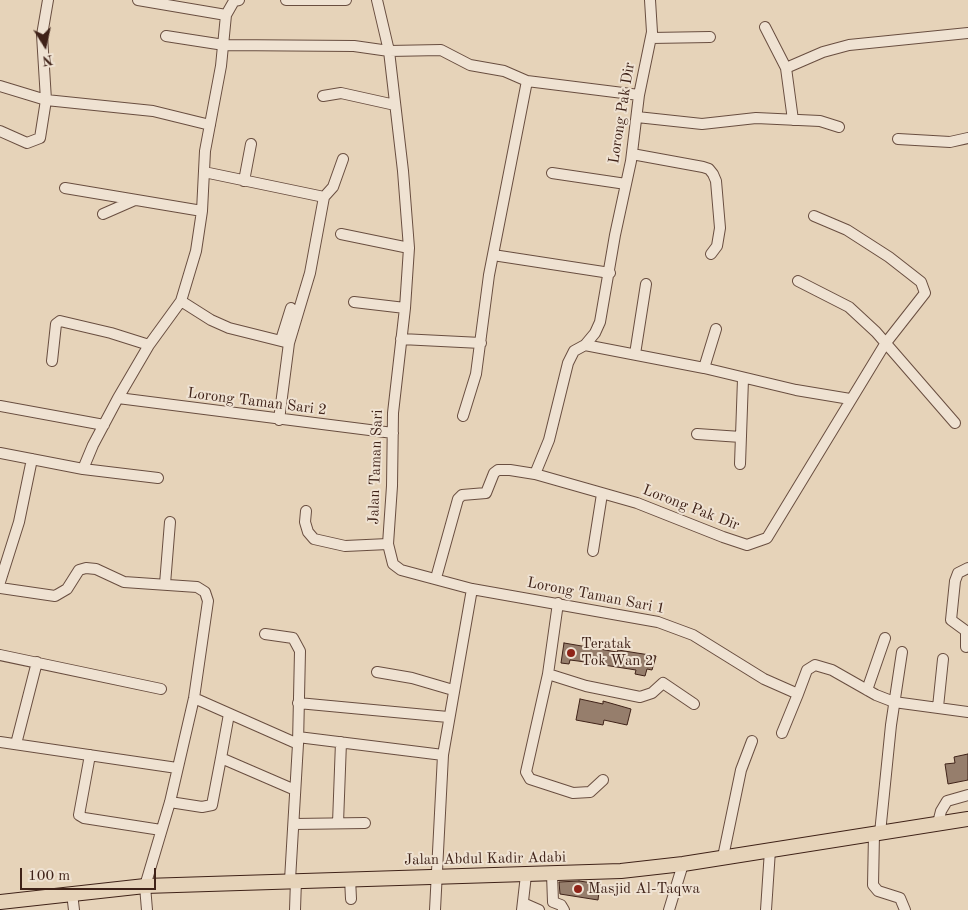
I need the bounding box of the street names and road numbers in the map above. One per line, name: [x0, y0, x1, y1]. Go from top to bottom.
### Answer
street label: Lorong Pak Dir: [605, 61, 639, 165]
street label: Lorong Taman Sari 2: [186, 385, 328, 419]
street label: Jalan Taman Sari: [365, 409, 387, 525]
street label: Lorong Pak Dir: [640, 481, 742, 535]
street label: Lorong Taman Sari 1: [525, 574, 667, 618]
street label: Jalan Abdul Kadir Adabi: [404, 849, 566, 869]

